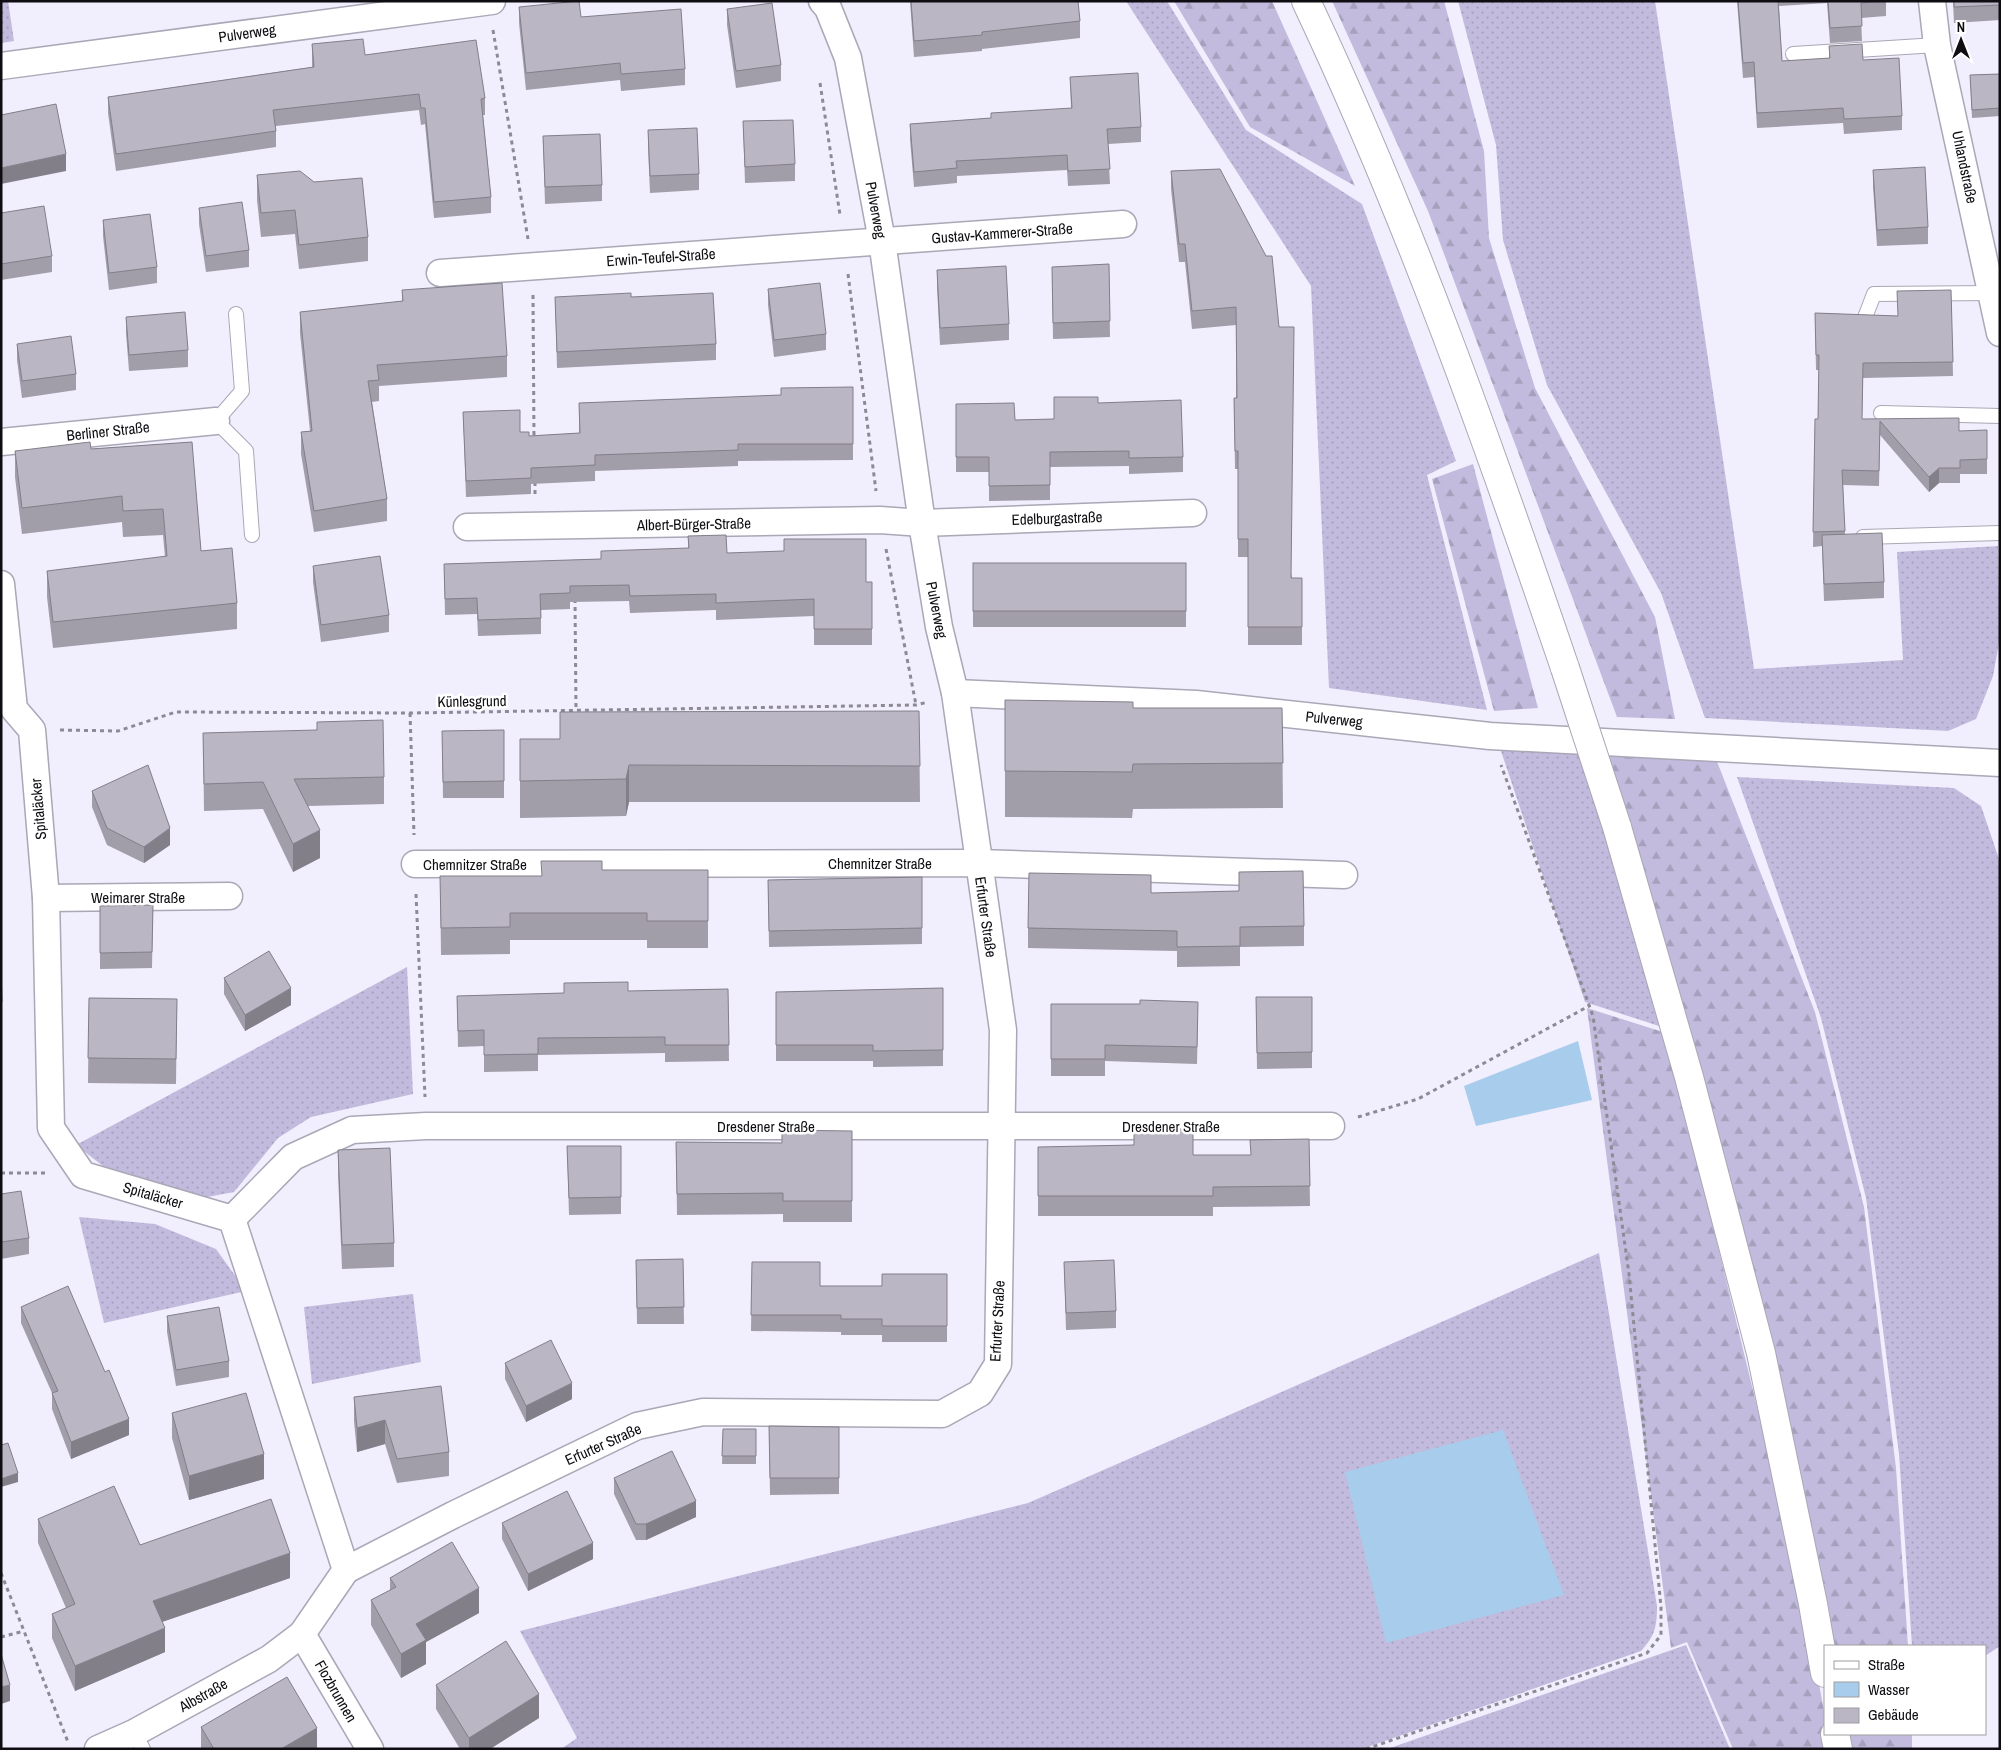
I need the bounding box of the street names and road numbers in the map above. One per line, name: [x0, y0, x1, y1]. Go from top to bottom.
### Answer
street label: Pulverweg: [217, 19, 277, 47]
street label: Uhlandstraße: [1947, 129, 1983, 205]
street label: Pulverweg: [861, 180, 891, 240]
street label: Gustav-Kammerer-Straße: [931, 218, 1073, 248]
street label: Erwin-Teufel-Straße: [606, 243, 716, 271]
street label: Berliner Straße: [65, 416, 151, 446]
street label: Edelburgastraße: [1011, 506, 1103, 530]
street label: Albert-Bürger-Straße: [636, 513, 751, 536]
street label: Pulverweg: [921, 580, 953, 640]
street label: Künlesgrund: [437, 690, 507, 712]
street label: Pulverweg: [1304, 706, 1364, 732]
street label: Spitaläcker: [25, 777, 51, 841]
street label: Chemnitzer Straße: [828, 853, 932, 874]
street label: Chemnitzer Straße: [423, 854, 527, 875]
street label: Erfurter Straße: [970, 875, 1002, 959]
street label: Weimarer Straße: [91, 887, 185, 908]
street label: Dresdener Straße: [717, 1116, 815, 1137]
street label: Dresdener Straße: [1122, 1116, 1220, 1137]
street label: Spitaläcker: [121, 1176, 185, 1214]
street label: Erfurter Straße: [984, 1280, 1010, 1362]
street label: Erfurter Straße: [562, 1418, 645, 1470]
street label: Flozbrunnen: [310, 1656, 362, 1726]
street label: Albstraße: [174, 1673, 231, 1717]

